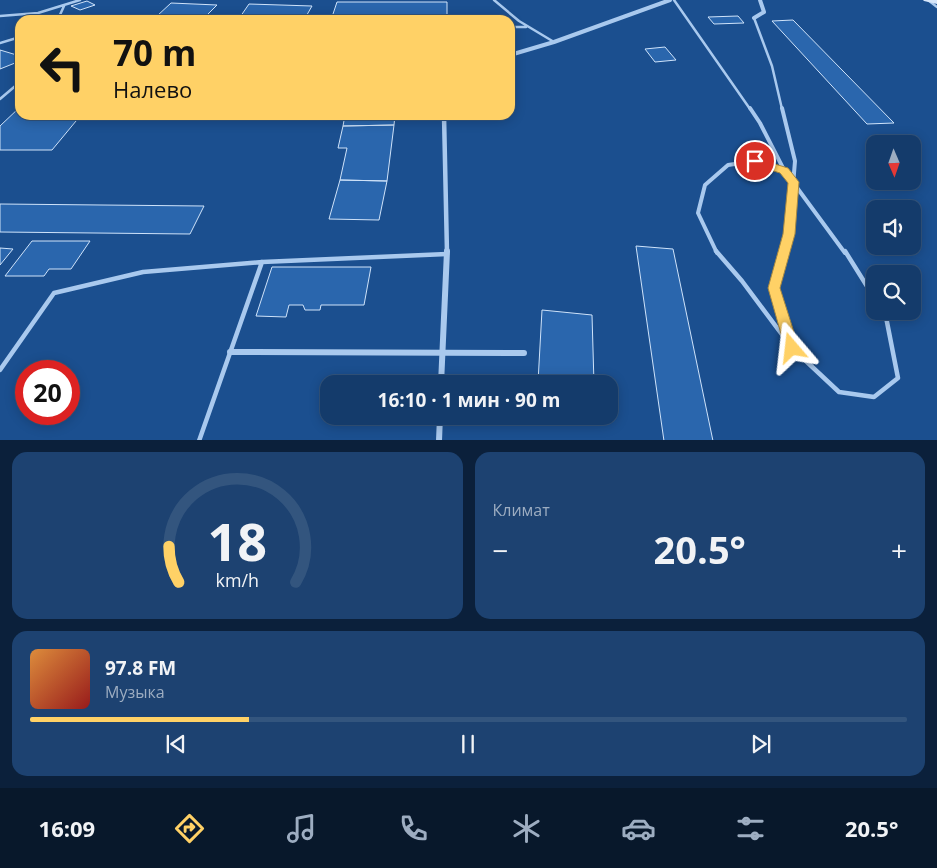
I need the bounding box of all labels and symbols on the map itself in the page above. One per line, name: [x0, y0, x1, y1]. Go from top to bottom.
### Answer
north arrow: [866, 135, 921, 190]
pin: [734, 140, 776, 182]
position arrow: [765, 321, 817, 373]
speed limit sign: 20: [15, 360, 80, 425]

